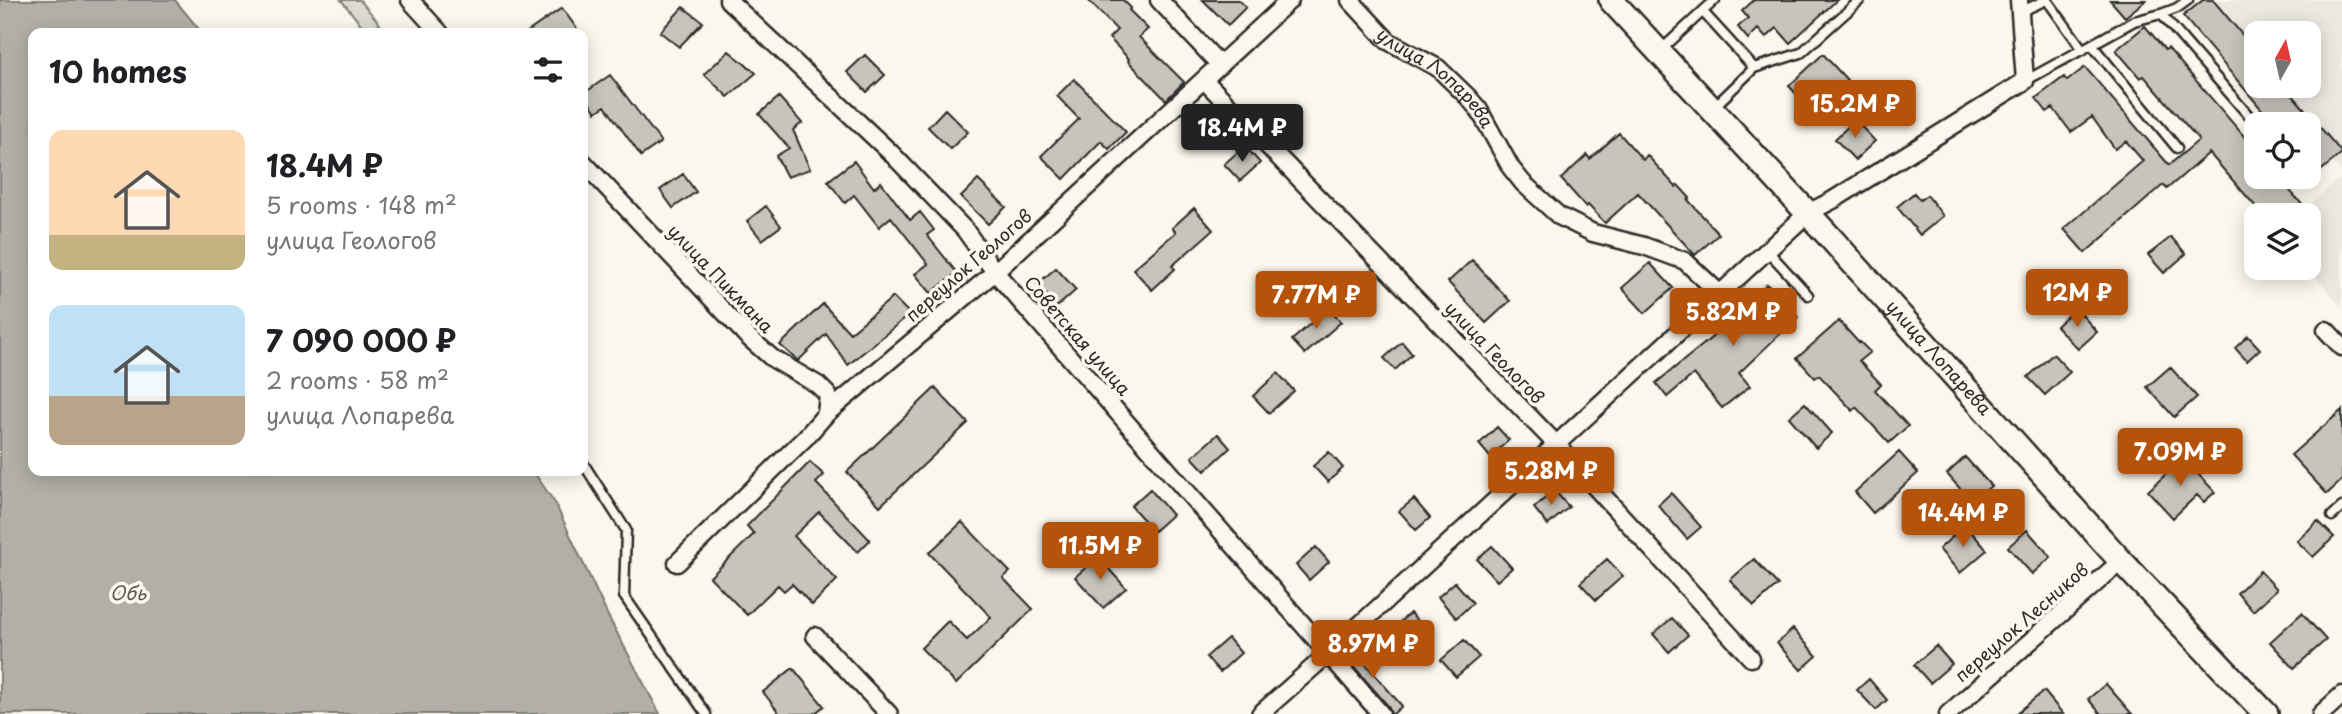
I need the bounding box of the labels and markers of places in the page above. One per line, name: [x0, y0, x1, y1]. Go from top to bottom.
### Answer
pin: 15.2M ₽: [1790, 80, 1920, 140]
pin: 18.4M ₽: [1177, 104, 1307, 164]
pin: 12M ₽: [2028, 270, 2126, 329]
pin: 7.77M ₽: [1251, 272, 1381, 331]
pin: 5.82M ₽: [1668, 288, 1798, 348]
pin: 7.09M ₽: [2115, 428, 2245, 488]
pin: 5.28M ₽: [1486, 448, 1616, 507]
pin: 14.4M ₽: [1898, 490, 2028, 549]
pin: 11.5M ₽: [1035, 522, 1165, 582]
pin: 8.97M ₽: [1308, 620, 1438, 680]

